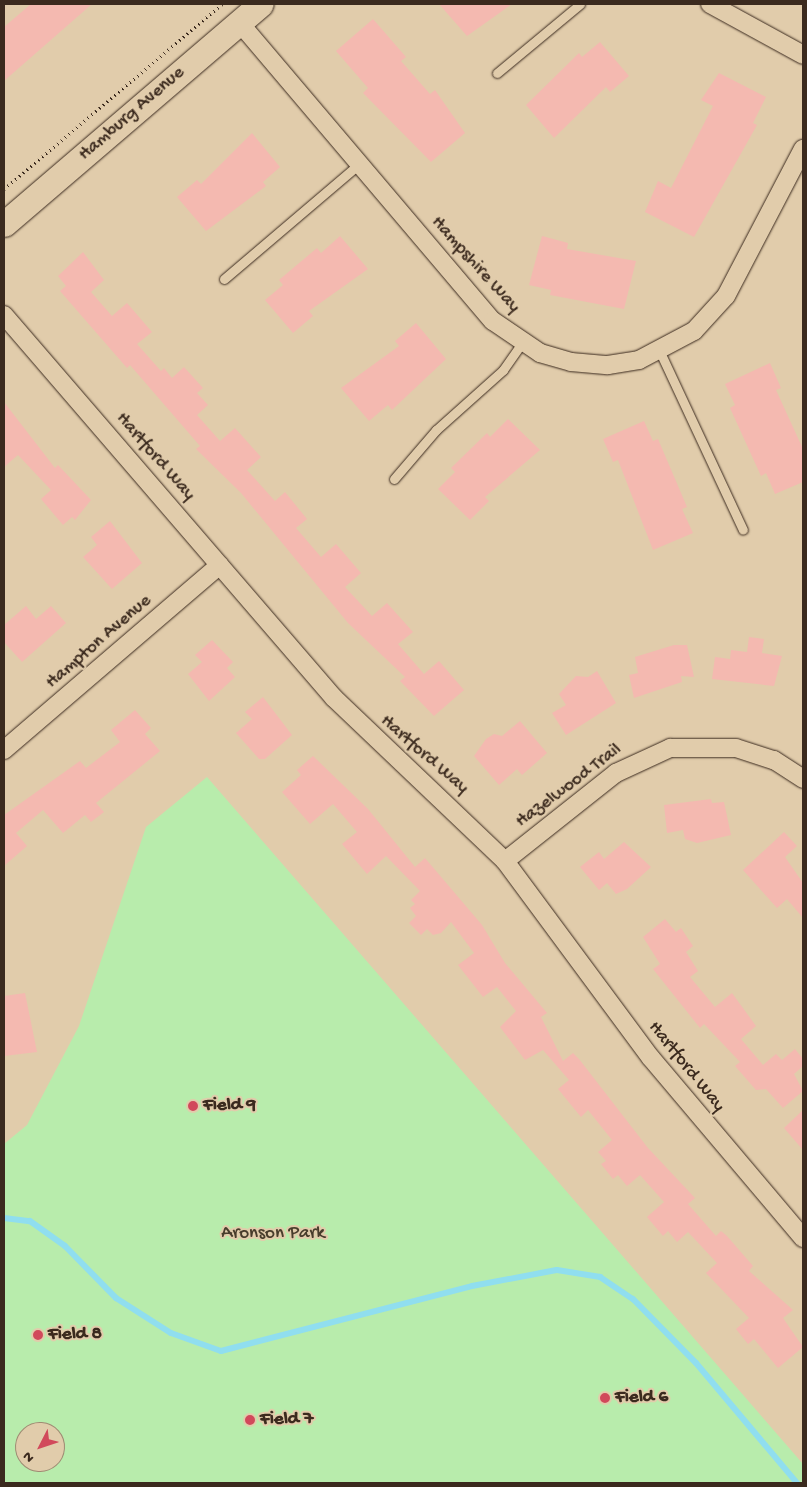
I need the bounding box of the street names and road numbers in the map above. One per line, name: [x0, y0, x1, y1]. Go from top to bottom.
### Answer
street label: Hamburg Avenue: [74, 62, 190, 166]
street label: Hampshire Way: [425, 212, 525, 318]
street label: Hartford Way: [110, 408, 200, 506]
street label: Hampton Avenue: [42, 590, 156, 694]
street label: Hartford Way: [375, 710, 473, 800]
street label: Hazelwood Trail: [512, 739, 626, 833]
street label: Hartford Way: [643, 1017, 729, 1117]

